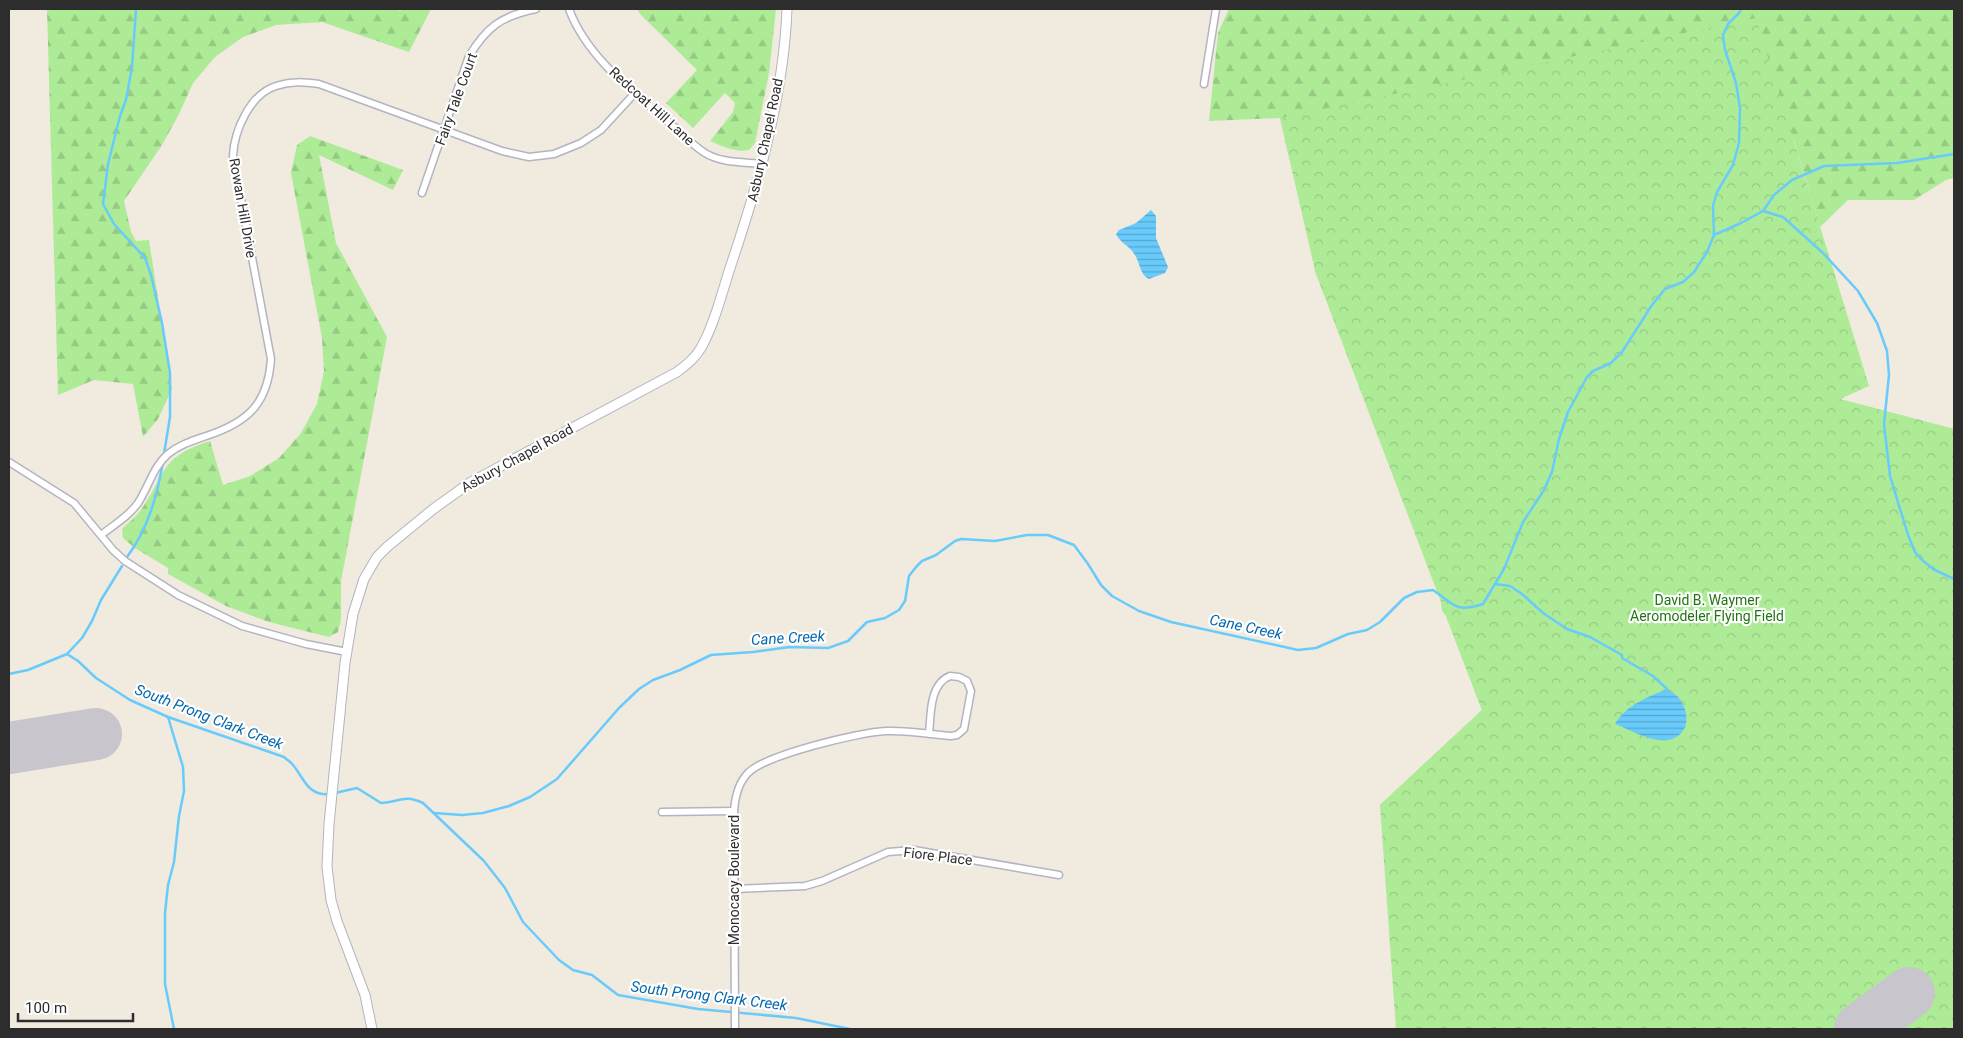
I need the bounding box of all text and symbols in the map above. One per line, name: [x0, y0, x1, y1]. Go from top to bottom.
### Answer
street label: Fairy Tale Court: [432, 50, 480, 147]
street label: Redcoat Hill Lane: [606, 64, 698, 148]
street label: Asbury Chapel Road: [744, 77, 786, 203]
street label: Rowan Hill Drive: [226, 157, 260, 259]
street label: Asbury Chapel Road: [458, 421, 576, 495]
park label: David B. Waymer Aeromodeler Flying Field: [1630, 592, 1784, 624]
water label: Cane Creek: [1208, 611, 1285, 644]
water label: Cane Creek: [751, 627, 826, 649]
water label: South Prong Clark Creek: [132, 680, 286, 754]
street label: Monocacy Boulevard: [726, 815, 742, 945]
street label: Fiore Place: [903, 844, 973, 868]
water label: South Prong Clark Creek: [630, 977, 789, 1015]
scale bar: [18, 990, 132, 1022]
text: 100 m: [25, 999, 67, 1017]

